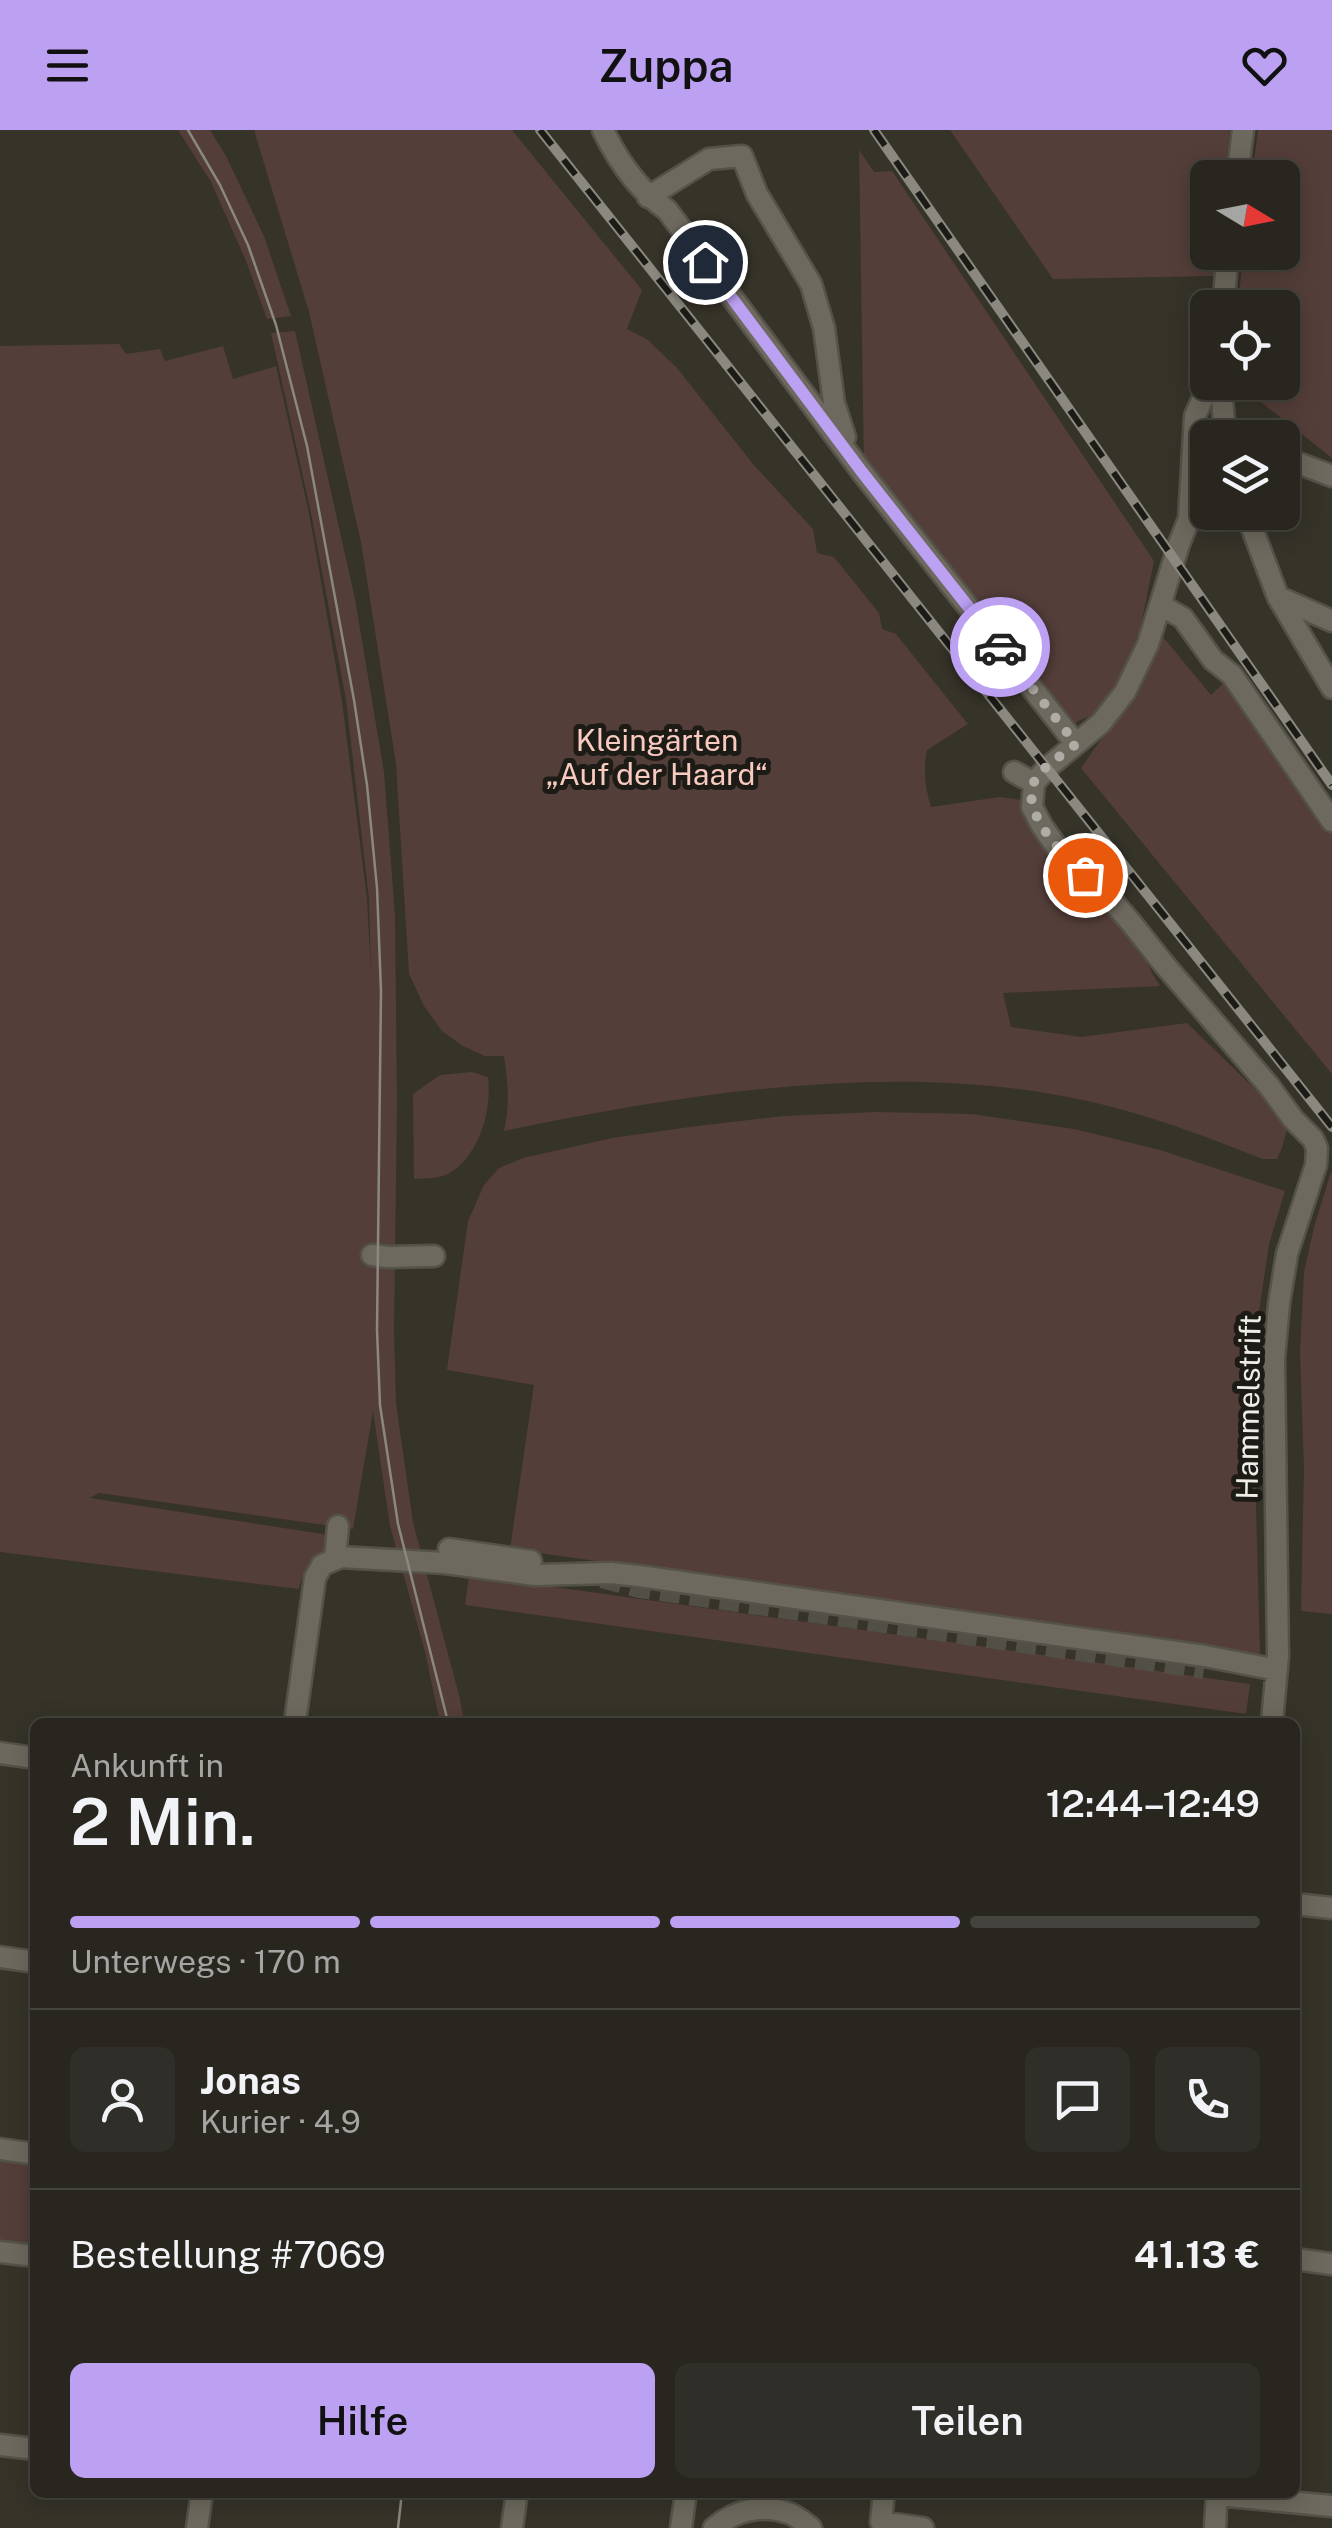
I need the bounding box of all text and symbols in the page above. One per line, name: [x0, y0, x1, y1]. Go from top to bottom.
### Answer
icon: menu: [40, 38, 95, 93]
icon: heart: [1237, 38, 1292, 93]
text: Zuppa: [598, 39, 734, 92]
north arrow: [1190, 160, 1300, 270]
map controls: [1190, 160, 1300, 530]
pin: [663, 220, 748, 305]
icon: home: [678, 235, 733, 290]
button: locate: [1190, 290, 1300, 400]
button: layers: [1190, 420, 1300, 530]
courier: [950, 597, 1050, 697]
icon: car: [973, 620, 1028, 675]
park label: Kleingärten „Auf der Haard“: [546, 722, 768, 792]
pin: [1043, 833, 1128, 918]
icon: bag: [1058, 848, 1113, 903]
street label: Hammelstrift: [1228, 1314, 1268, 1500]
text: Ankunft in: [70, 1747, 224, 1784]
text: 12:44–12:49: [1046, 1781, 1260, 1826]
text: 2 Min.: [70, 1783, 255, 1860]
text: Unterwegs · 170 m: [70, 1943, 341, 1980]
button: person: [70, 2047, 175, 2152]
button: chat: [1025, 2047, 1130, 2152]
button: phone: [1155, 2047, 1260, 2152]
text: Jonas: [200, 2058, 301, 2103]
text: Kurier · 4.9: [200, 2103, 361, 2140]
text: Bestellung #7069: [70, 2232, 386, 2277]
text: 41.13 €: [1134, 2232, 1260, 2277]
button: Hilfe: [70, 2363, 655, 2478]
button: Teilen: [675, 2363, 1260, 2478]

